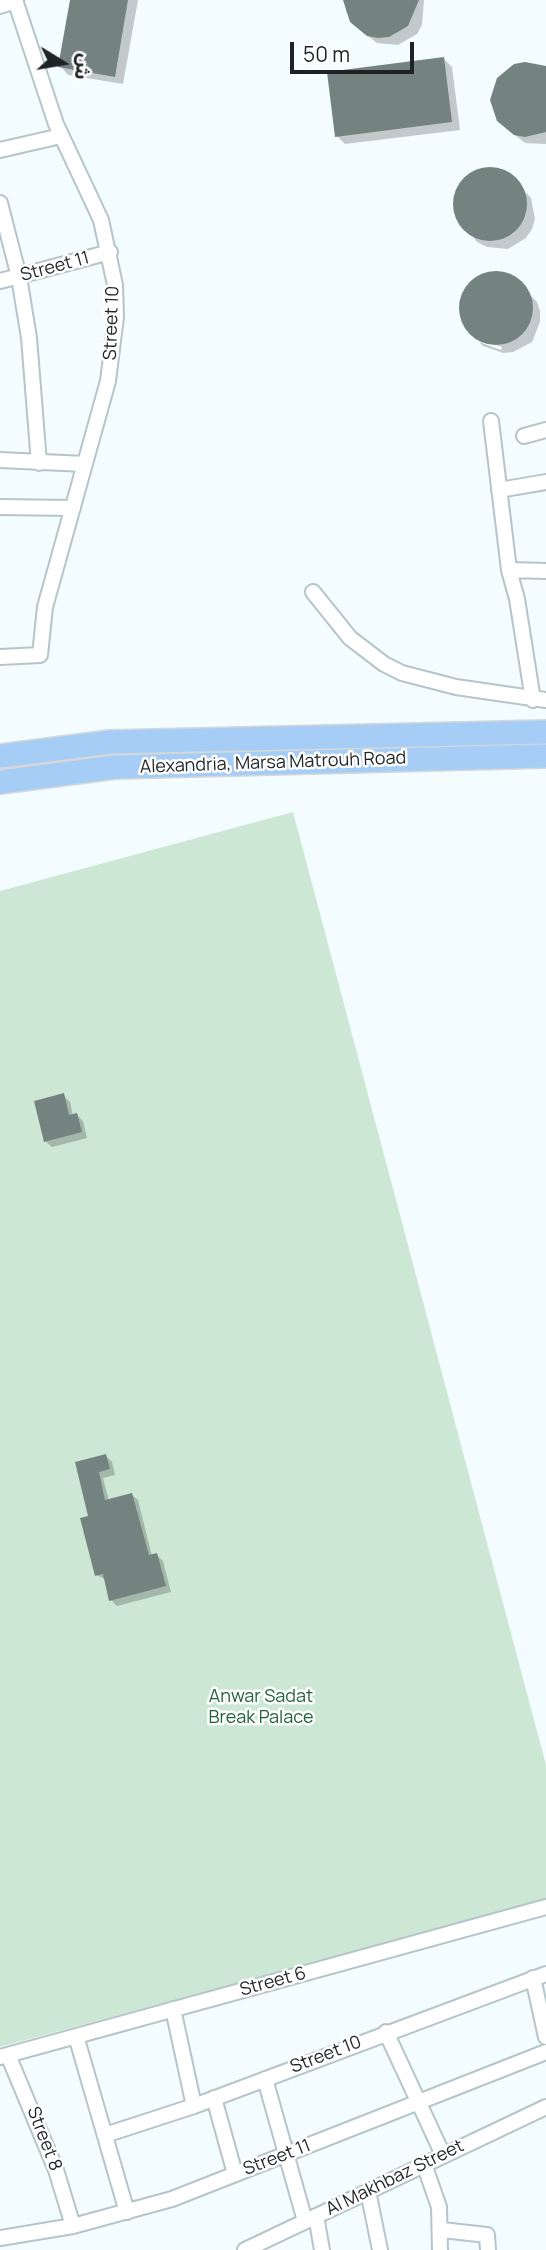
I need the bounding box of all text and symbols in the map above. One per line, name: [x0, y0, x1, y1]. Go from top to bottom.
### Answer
north arrow: [28, 28, 98, 98]
scale bar: [294, 28, 418, 72]
text: 50 m: [303, 40, 350, 68]
text: ش: [68, 52, 99, 82]
street label: Street 11: [18, 247, 92, 287]
street label: Street 10: [100, 285, 124, 361]
street label: Alexandria, Marsa Matrouh Road: [139, 748, 407, 778]
park label: Anwar Sadat Break Palace: [208, 1686, 314, 1728]
street label: Street 6: [238, 1963, 308, 2001]
street label: Street 10: [287, 2032, 365, 2078]
street label: Street 8: [22, 2104, 66, 2174]
street label: Street 11: [240, 2135, 314, 2181]
street label: Al Makhbaz Street: [323, 2135, 467, 2221]

